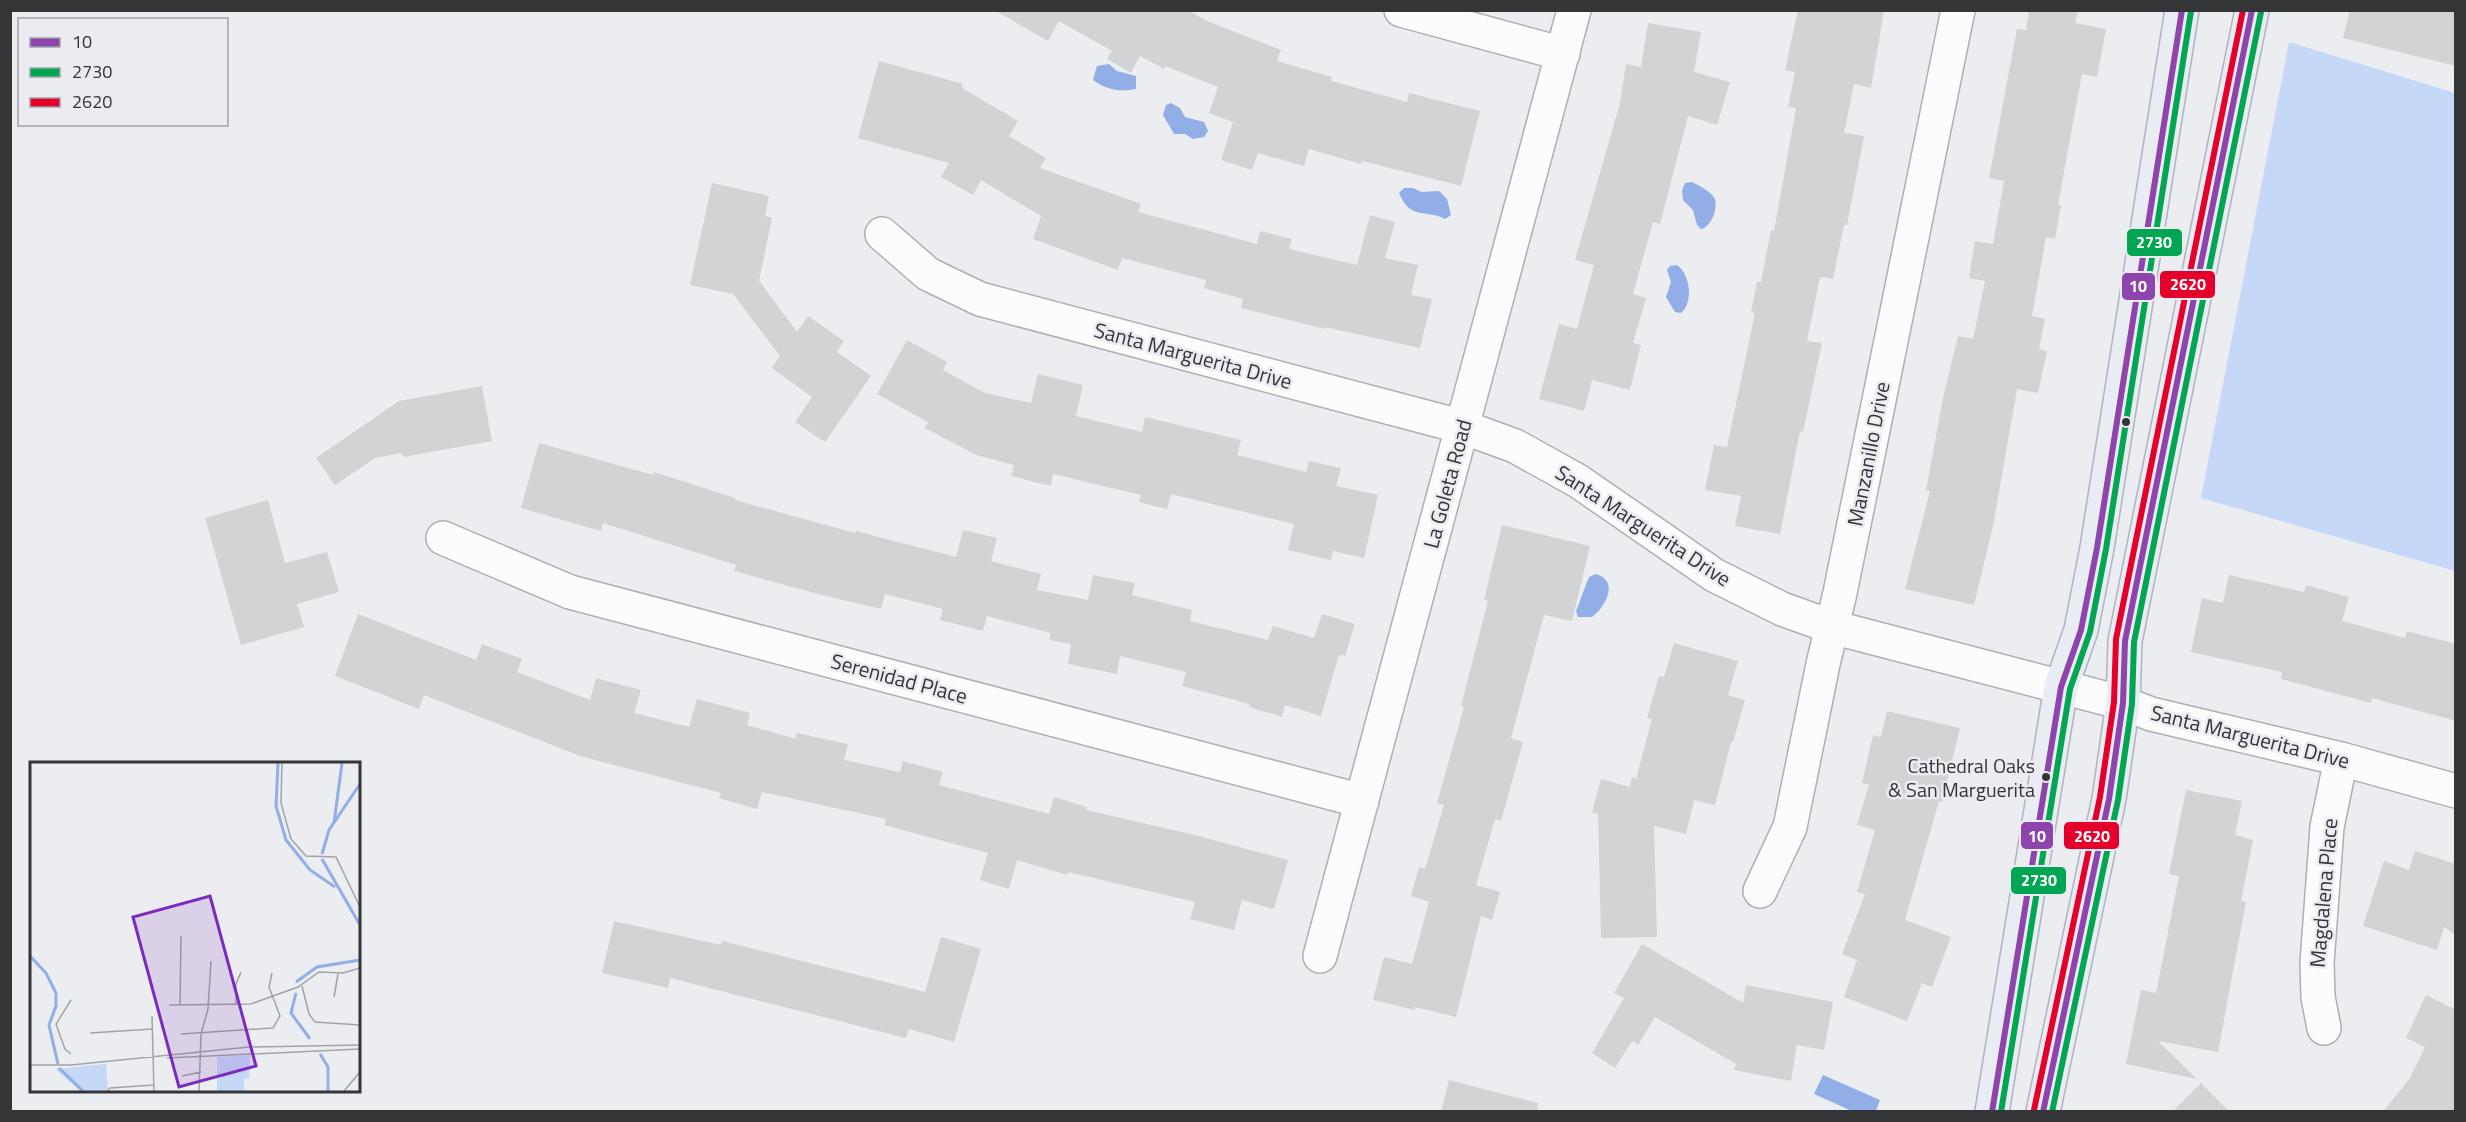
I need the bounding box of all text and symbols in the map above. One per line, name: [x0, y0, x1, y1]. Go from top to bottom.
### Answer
legend: [18, 18, 228, 126]
text: 10: [72, 28, 92, 55]
text: 2730: [72, 58, 112, 85]
text: 2620: [72, 88, 112, 115]
line badge: 2730: [2126, 228, 2183, 257]
text: 2730: [2136, 230, 2172, 254]
line badge: 2620: [2159, 270, 2216, 299]
line badge: 10: [2121, 272, 2156, 301]
text: 2620: [2170, 272, 2206, 296]
text: 10: [2129, 274, 2147, 298]
street label: Santa Marguerita Drive: [1091, 313, 1296, 397]
street label: Manzanillo Drive: [1838, 379, 1898, 529]
street label: La Goleta Road: [1414, 416, 1480, 552]
unlabelled marker: [2120, 416, 2132, 428]
street label: Santa Marguerita Drive: [1549, 456, 1738, 594]
street label: Serenidad Place: [827, 644, 971, 712]
street label: Santa Marguerita Drive: [2148, 696, 2353, 776]
place label: Cathedral Oaks & San Marguerita: [1888, 750, 2035, 805]
inset map: [30, 762, 360, 1092]
marker: Cathedral Oaks & San Marguerita: [2040, 771, 2052, 783]
street label: Magdalena Place: [2301, 817, 2345, 969]
line badge: 10: [2020, 821, 2054, 850]
line badge: 2620: [2063, 821, 2120, 850]
text: 10: [2028, 824, 2046, 848]
text: 2620: [2074, 824, 2110, 848]
line badge: 2730: [2010, 866, 2067, 895]
text: 2730: [2021, 868, 2057, 892]

